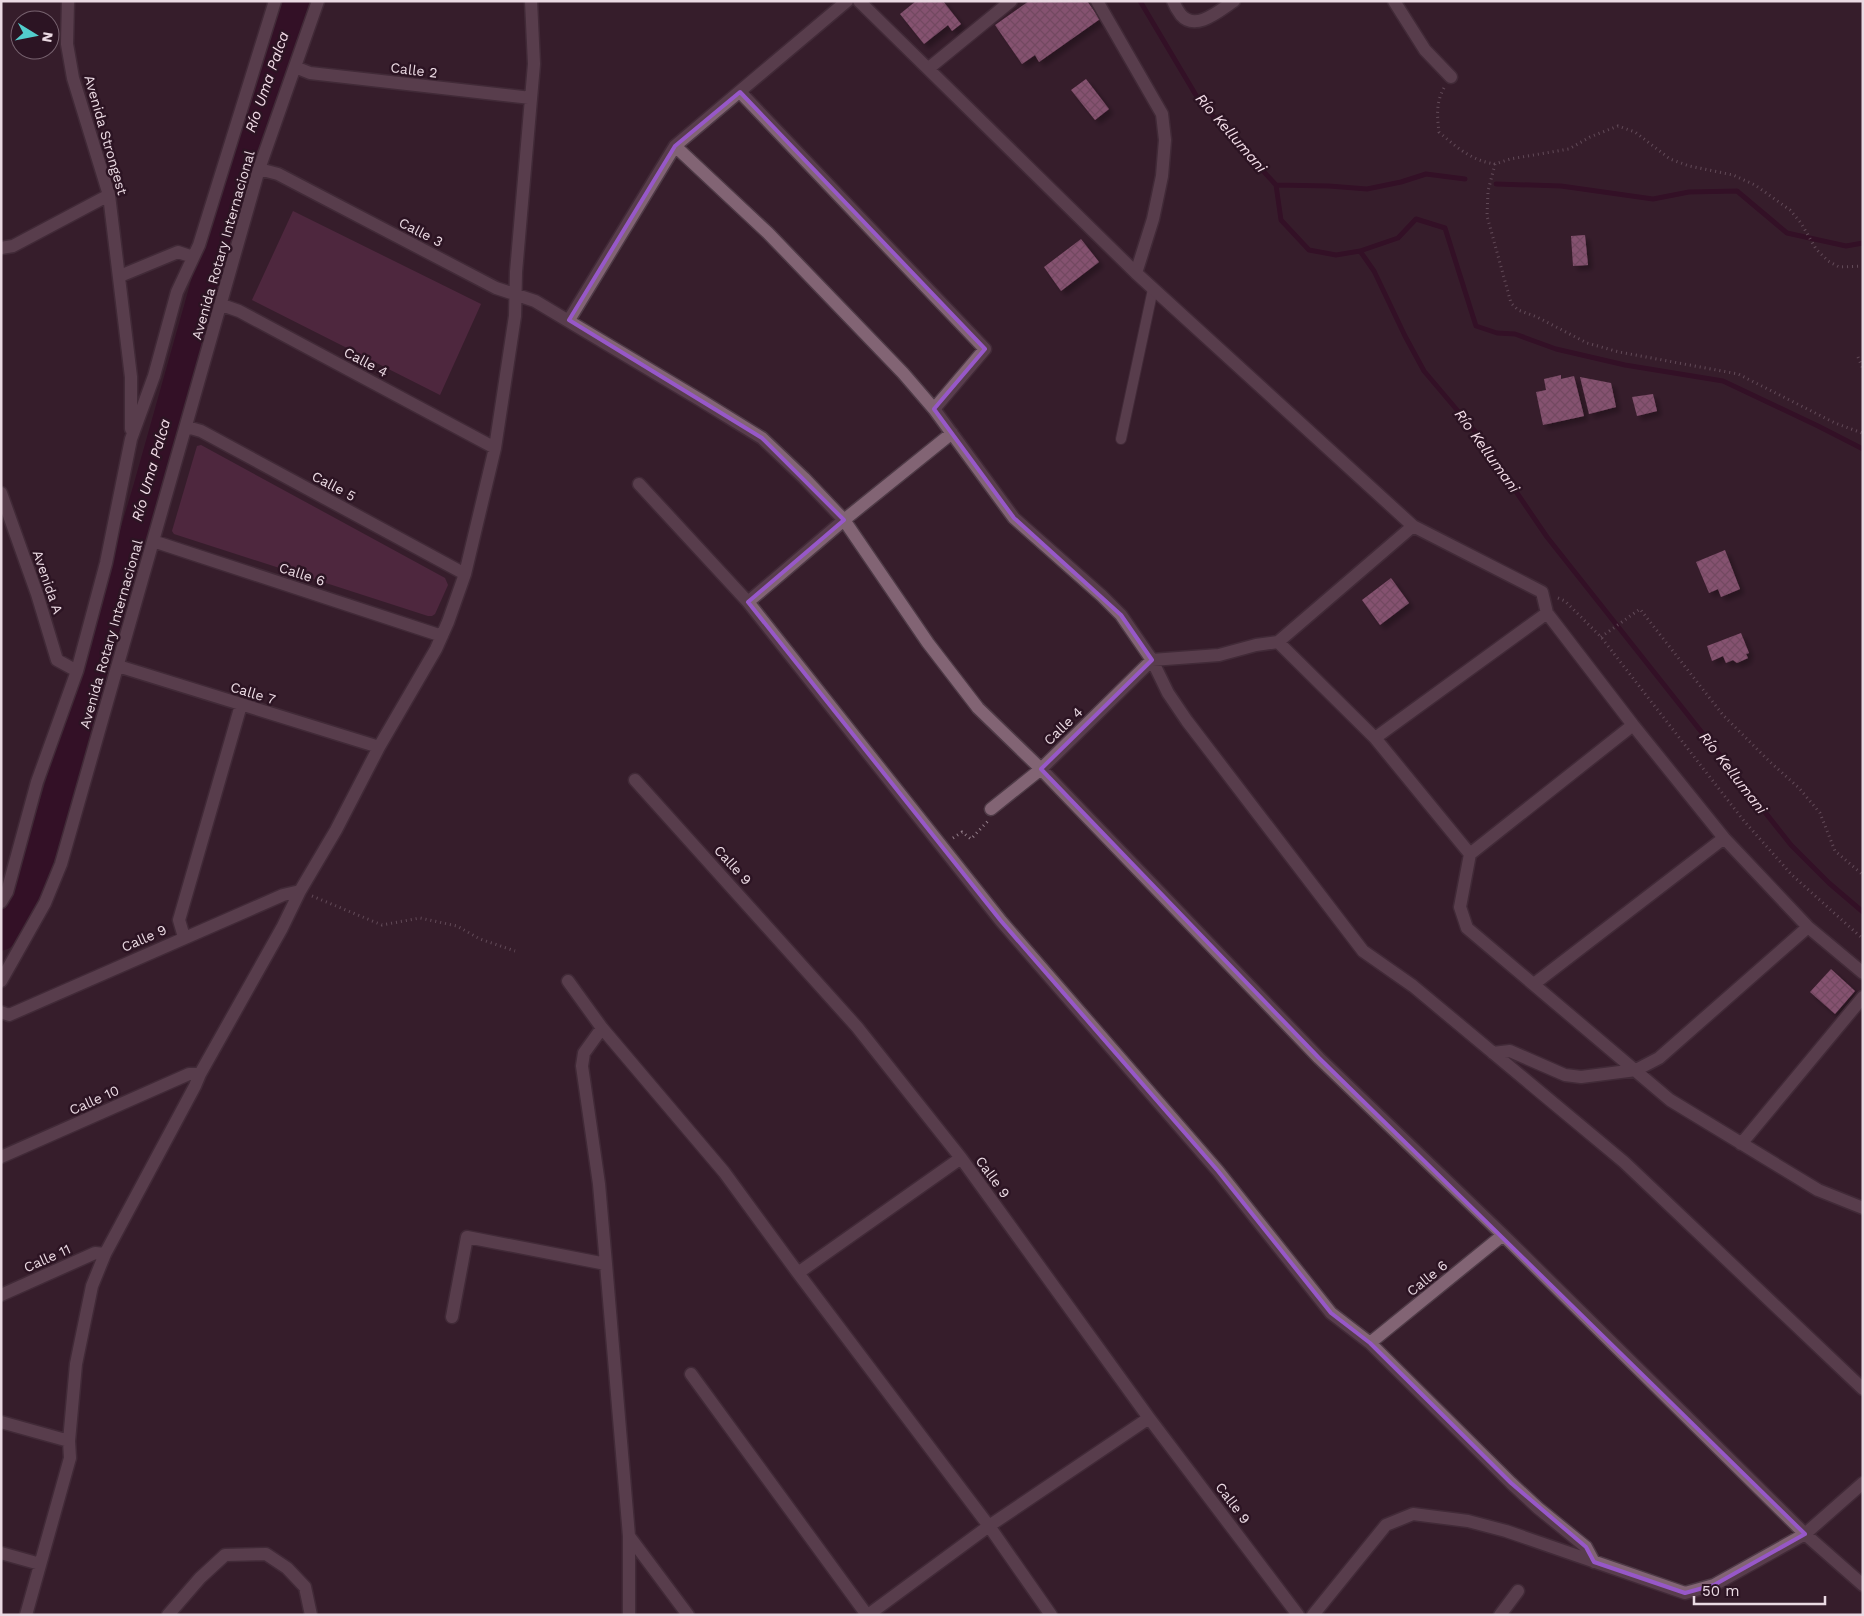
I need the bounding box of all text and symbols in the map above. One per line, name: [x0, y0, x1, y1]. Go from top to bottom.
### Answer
north arrow: [10, 10, 60, 60]
water label: Río Uma Palca: [241, 29, 293, 135]
text: N: [39, 31, 57, 44]
street label: Calle 2: [390, 59, 438, 81]
street label: Avenida Strongest: [81, 73, 131, 197]
water label: Río Kellumani: [1192, 90, 1271, 177]
street label: Avenida Rotary Internacional: [188, 148, 258, 341]
street label: Calle 3: [396, 214, 446, 250]
street label: Calle 4: [341, 344, 391, 380]
water label: Río Kellumani: [1451, 406, 1524, 497]
water label: Río Uma Palca: [128, 417, 174, 523]
street label: Calle 5: [309, 468, 359, 504]
street label: Avenida Rotary Internacional: [76, 537, 146, 730]
street label: Avenida A: [30, 548, 66, 616]
street label: Calle 6: [277, 559, 327, 589]
street label: Calle 7: [229, 679, 278, 707]
street label: Calle 4: [1040, 704, 1086, 748]
water label: Río Kellumani: [1695, 728, 1771, 818]
street label: Calle 9: [711, 842, 755, 888]
street label: Calle 9: [119, 921, 169, 955]
street label: Calle 10: [67, 1082, 121, 1118]
street label: Calle 9: [973, 1153, 1013, 1201]
street label: Calle 11: [21, 1241, 73, 1275]
street label: Calle 6: [1404, 1257, 1450, 1299]
street label: Calle 9: [1212, 1479, 1254, 1527]
scale bar: [1694, 1574, 1825, 1606]
text: 50 m: [1702, 1582, 1739, 1600]

